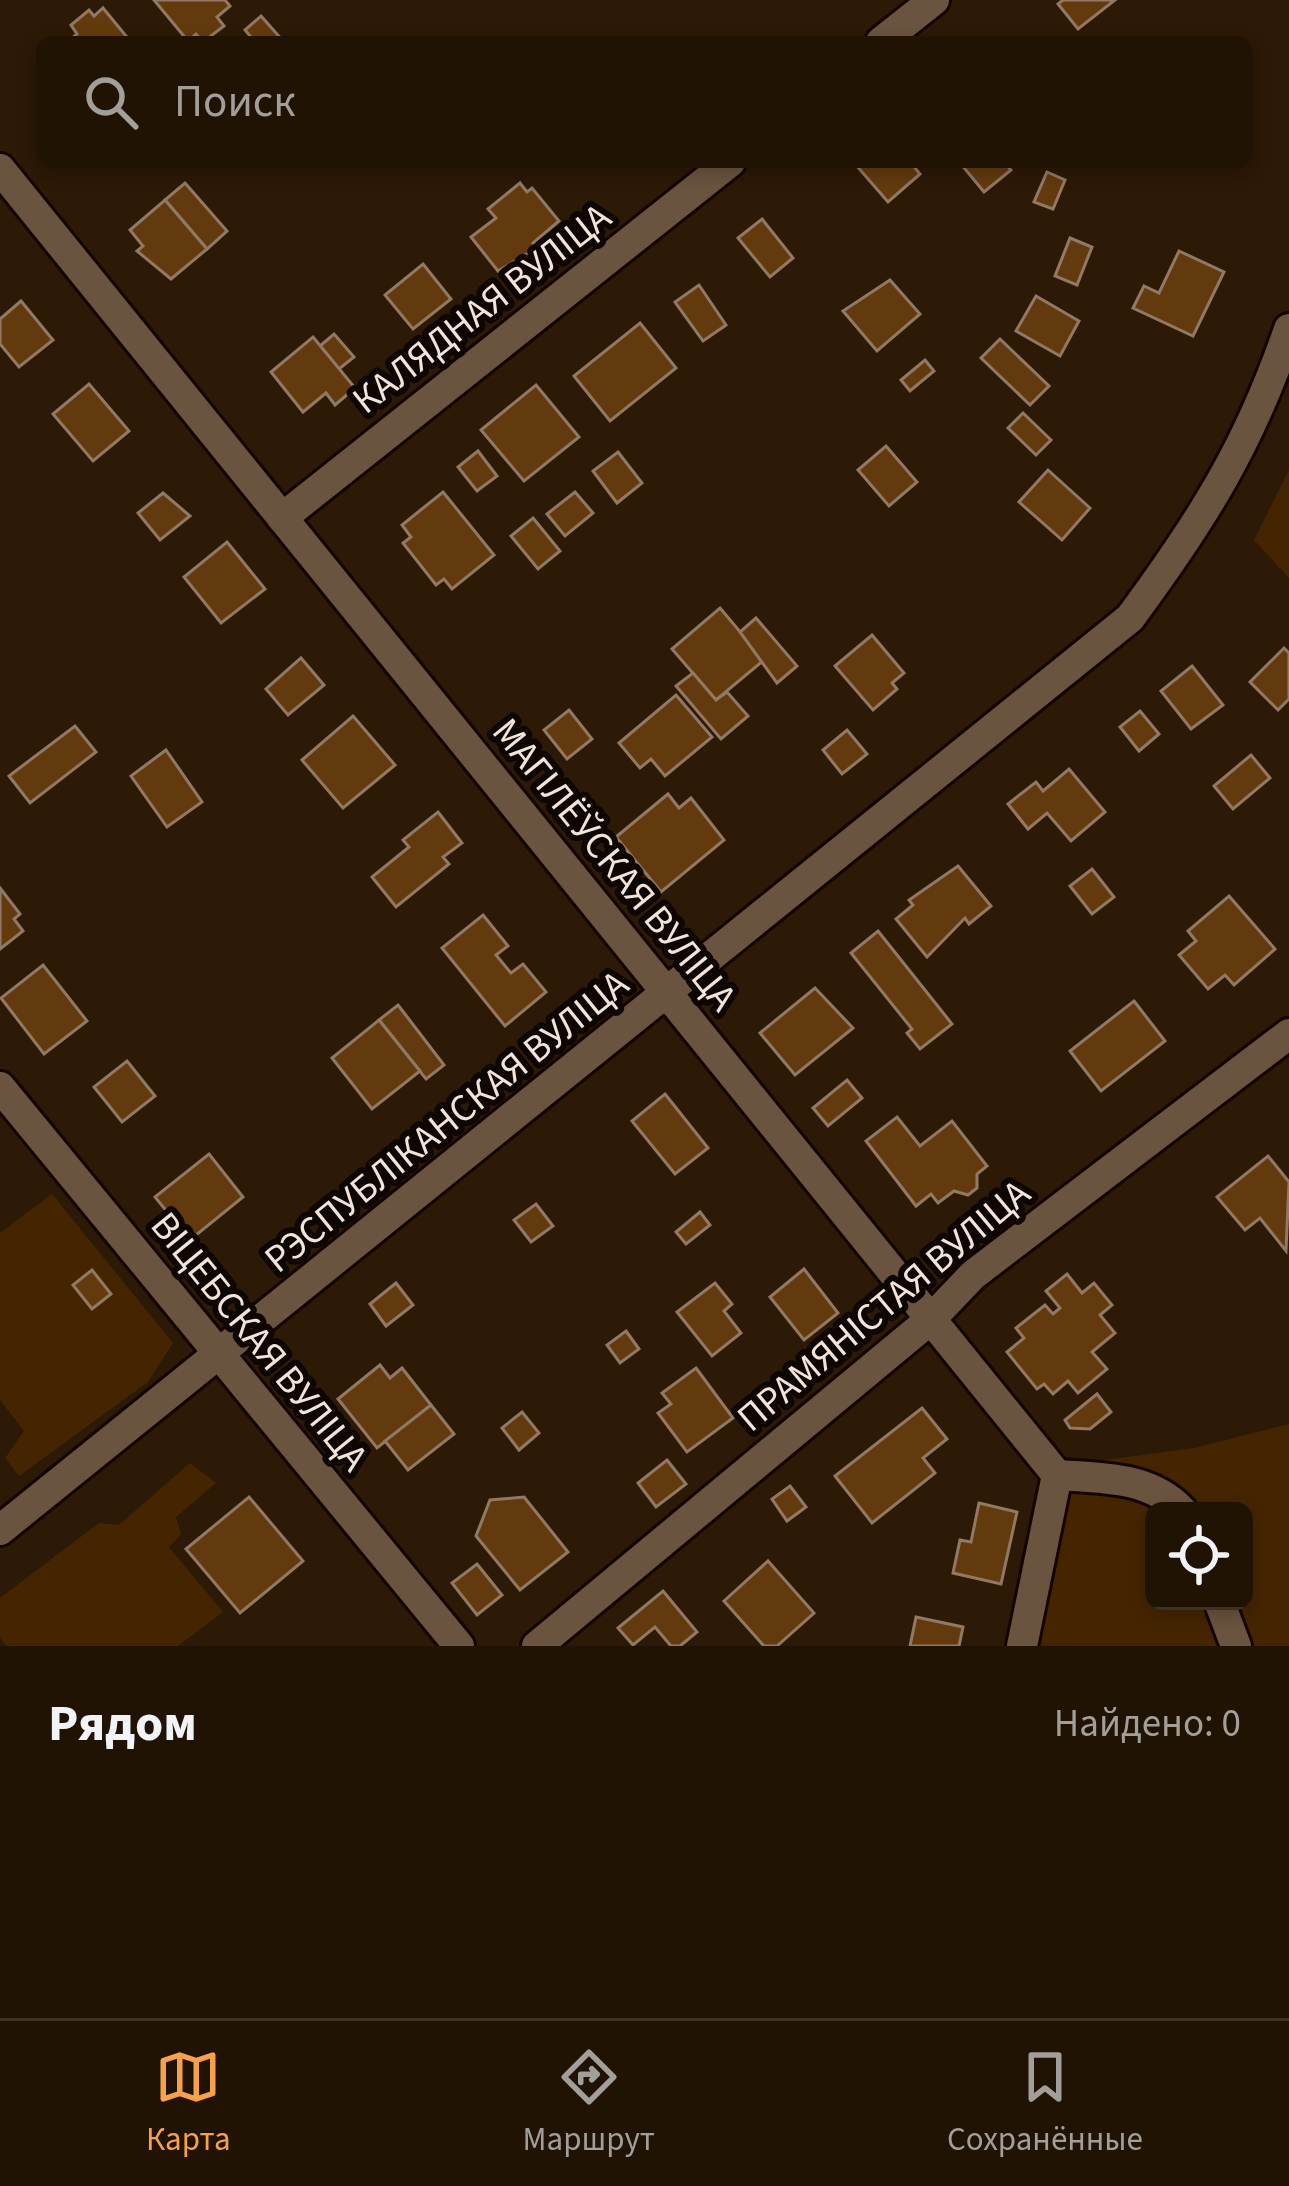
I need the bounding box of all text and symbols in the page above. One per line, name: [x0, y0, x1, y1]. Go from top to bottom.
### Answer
search box: [36, 36, 1253, 168]
icon: search: [78, 69, 144, 135]
text: Поиск: [174, 70, 296, 134]
street label: КАЛЯДНАЯ ВУЛІЦА: [341, 190, 624, 428]
street label: МАГІЛЁЎСКАЯ ВУЛІЦА: [478, 707, 750, 1024]
street label: РЭСПУБЛІКАНСКАЯ ВУЛІЦА: [253, 957, 642, 1287]
street label: ПРАМЯНІСТАЯ ВУЛІЦА: [725, 1166, 1043, 1446]
street label: ВІЦЕБСКАЯ ВУЛІЦА: [137, 1200, 382, 1484]
map controls: [1145, 1502, 1253, 1610]
button: locate: [1145, 1502, 1253, 1610]
text: Рядом: [48, 1688, 197, 1760]
text: Найдено: 0: [1054, 1696, 1241, 1752]
tab: Карта: [146, 2044, 231, 2163]
tab: Маршрут: [523, 2044, 655, 2163]
tab: Сохранённые: [947, 2044, 1143, 2163]

